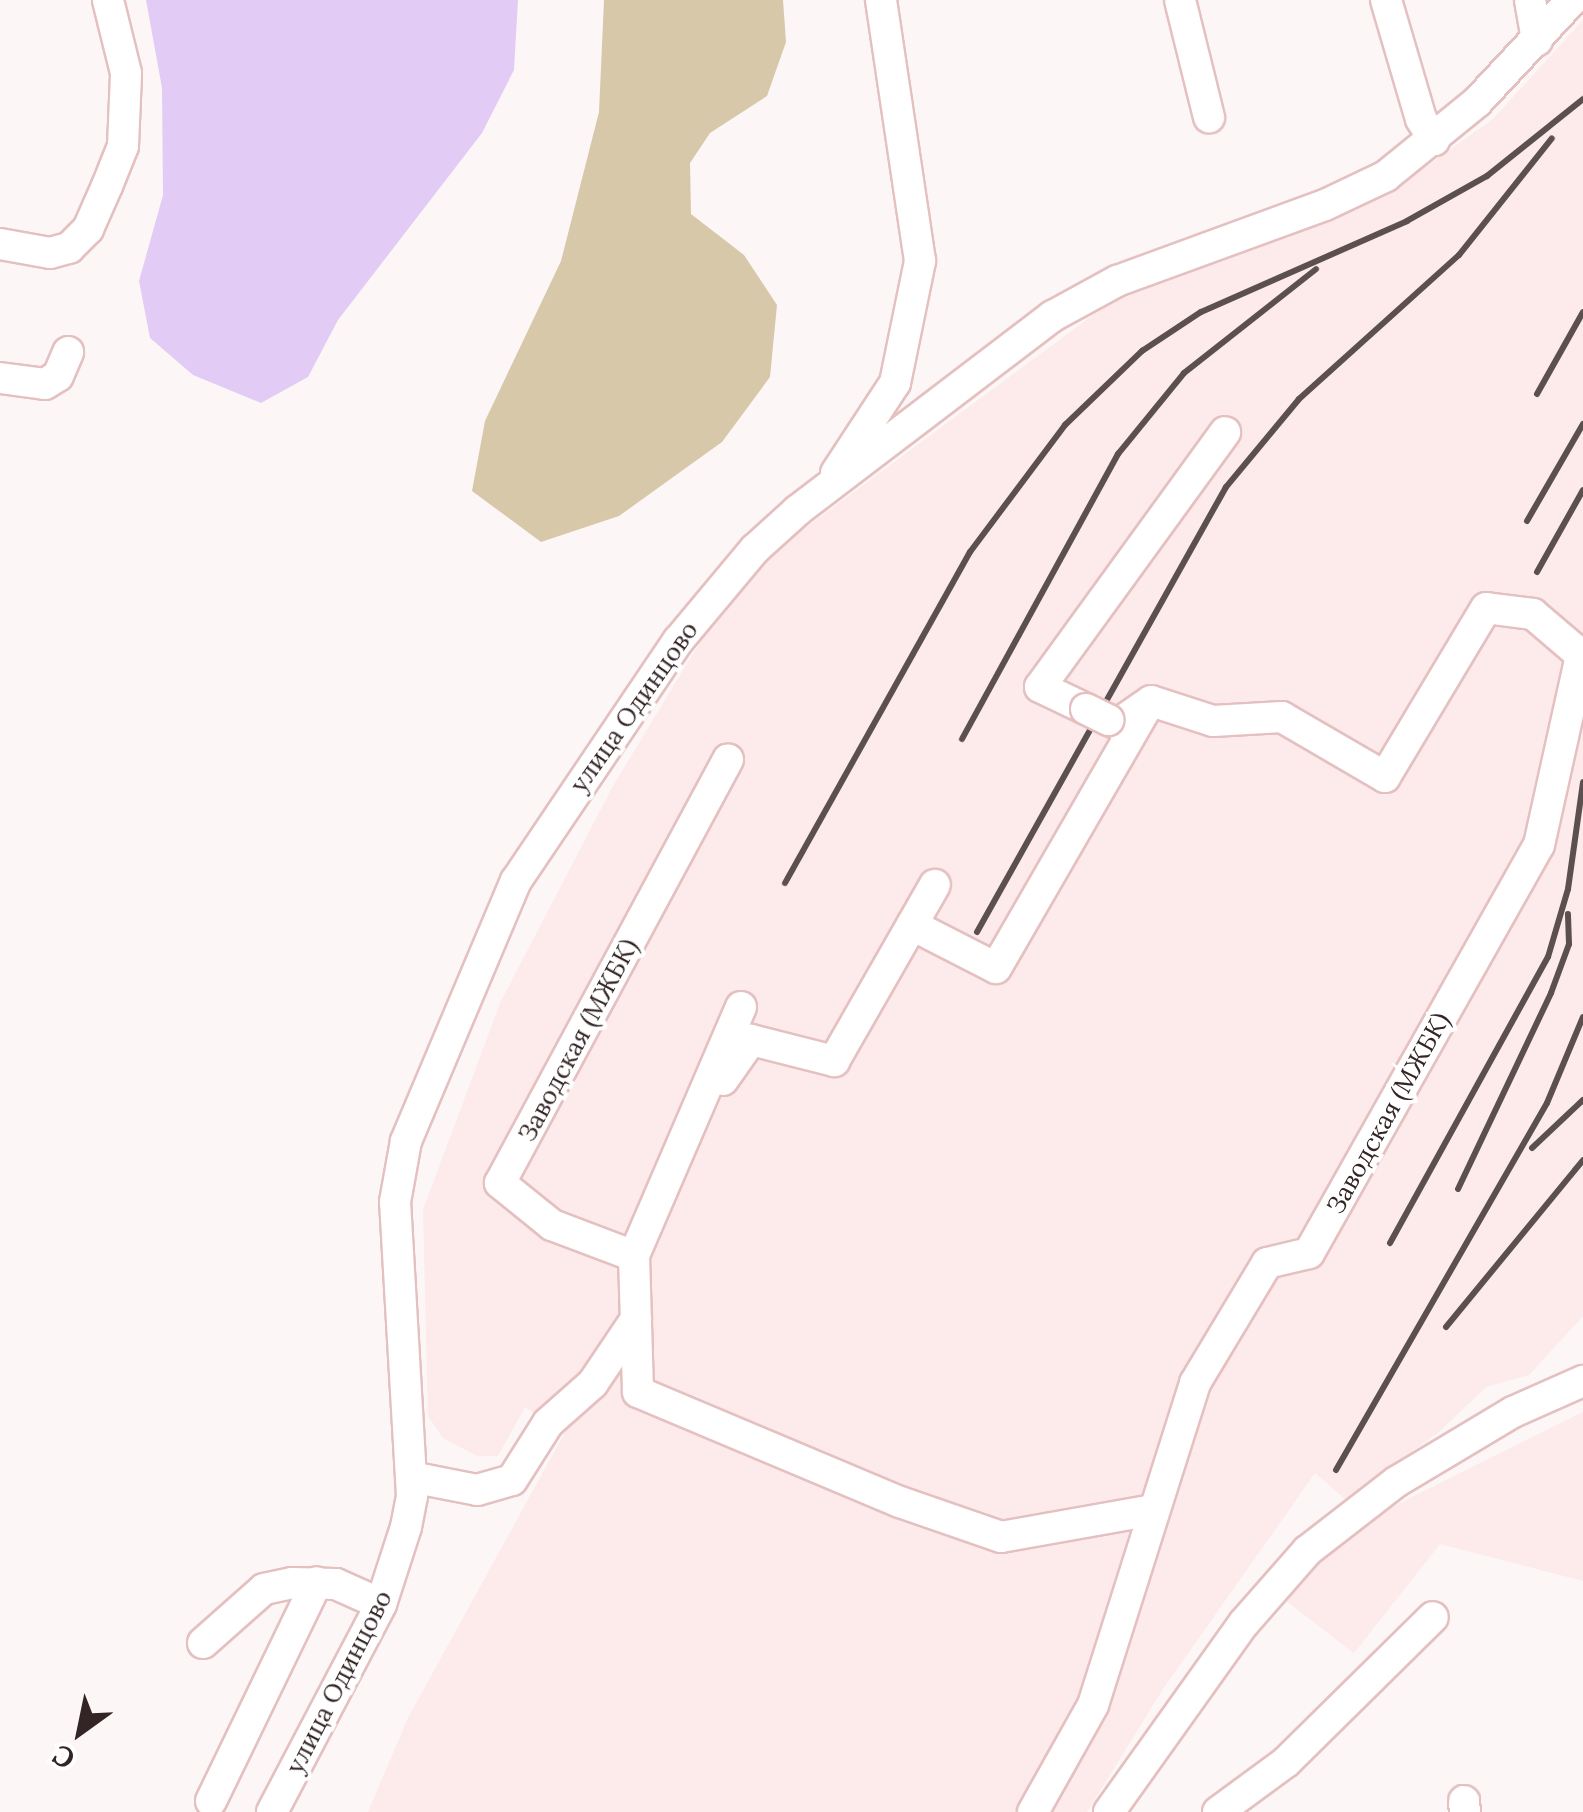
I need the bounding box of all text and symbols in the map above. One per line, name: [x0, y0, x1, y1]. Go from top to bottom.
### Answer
street label: улица Одинцово: [564, 616, 704, 798]
street label: Заводская (МЖБК): [512, 933, 644, 1147]
street label: Заводская (МЖБК): [1320, 1007, 1456, 1219]
street label: улица Одинцово: [280, 1585, 398, 1779]
north arrow: [30, 1682, 130, 1782]
text: С: [46, 1737, 82, 1778]

